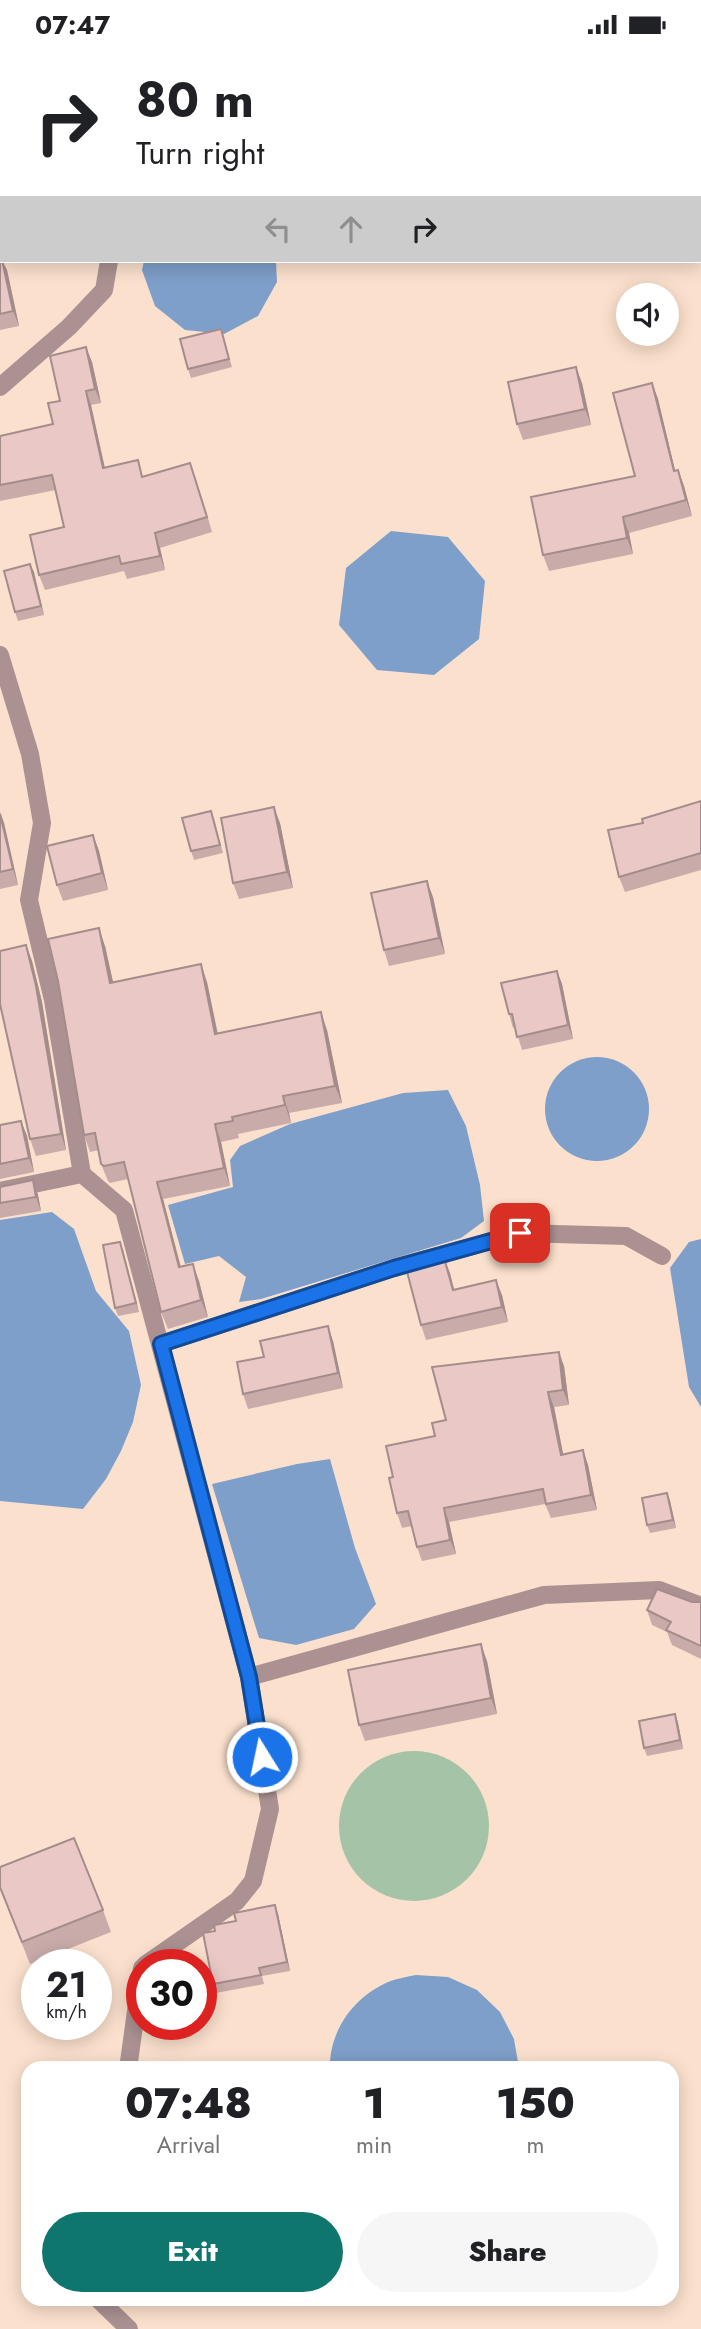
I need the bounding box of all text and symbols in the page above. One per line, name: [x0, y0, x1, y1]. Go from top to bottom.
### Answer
text: 07:47: [35, 6, 110, 44]
text: 80 m: [136, 65, 254, 135]
icon: right: [21, 77, 112, 168]
text: Turn right: [136, 130, 265, 176]
icon: left: [259, 210, 297, 248]
icon: ahead: [332, 210, 370, 248]
icon: right: [405, 210, 443, 248]
map controls: [616, 283, 679, 346]
button: sound: [616, 283, 679, 346]
pin: [490, 1203, 550, 1263]
icon: arrive: [501, 1214, 539, 1252]
position arrow: [225, 1720, 299, 1794]
speed limit sign: 30: [126, 1949, 217, 2040]
text: 21: [46, 1960, 87, 2010]
text: km/h: [46, 1999, 87, 2025]
text: 07:48: [125, 2073, 252, 2134]
text: 1: [363, 2073, 385, 2134]
text: 150: [496, 2073, 575, 2134]
text: Arrival: [157, 2128, 220, 2162]
text: min: [356, 2128, 392, 2162]
text: m: [526, 2128, 544, 2162]
button: Exit: [42, 2212, 343, 2292]
button: Share: [357, 2212, 658, 2292]

